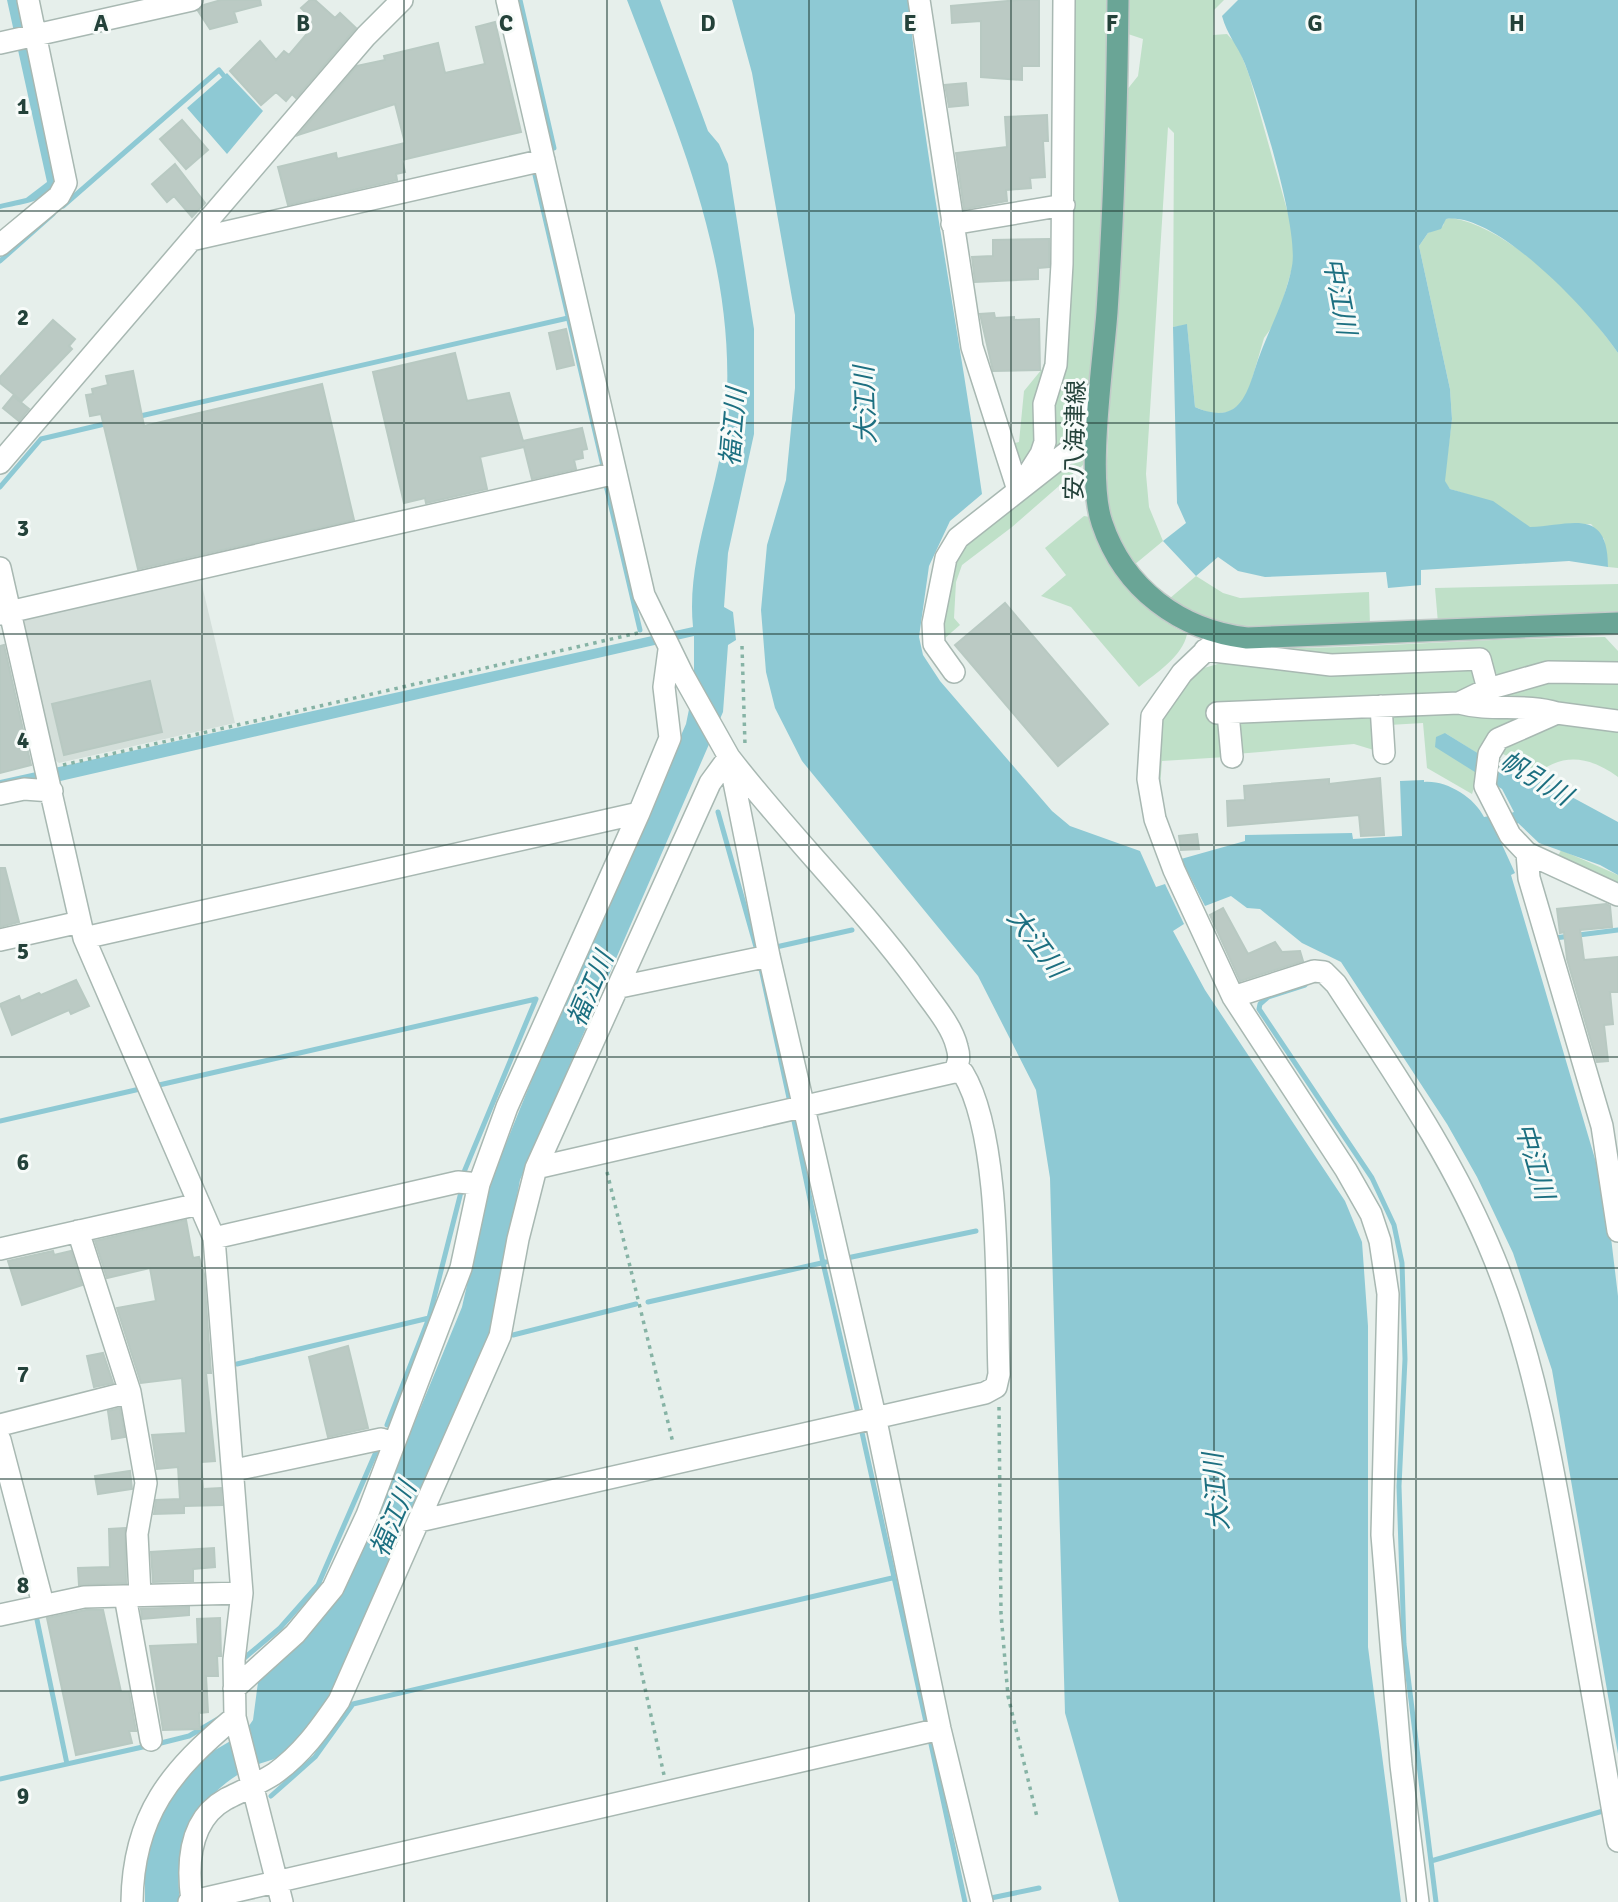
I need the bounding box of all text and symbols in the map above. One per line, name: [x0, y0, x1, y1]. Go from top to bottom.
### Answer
text: A: [94, 9, 109, 38]
text: B: [296, 9, 310, 38]
text: C: [499, 9, 513, 38]
text: D: [700, 9, 716, 38]
text: E: [903, 9, 917, 38]
text: F: [1106, 9, 1118, 38]
text: G: [1307, 9, 1323, 38]
text: H: [1509, 9, 1525, 38]
text: 1: [17, 92, 29, 121]
water label: 中江川: [1316, 255, 1363, 340]
text: 2: [17, 303, 29, 332]
water label: 大江川: [849, 362, 883, 445]
street label: 安八海津線: [1059, 380, 1091, 500]
water label: 福江川: [715, 384, 754, 467]
text: 3: [17, 514, 29, 543]
text: 4: [17, 726, 29, 755]
water label: 帆引川: [1494, 745, 1580, 814]
water label: 大江川: [1000, 903, 1074, 987]
text: 5: [17, 937, 29, 966]
water label: 福江川: [561, 944, 622, 1032]
water label: 中江川: [1508, 1119, 1561, 1206]
text: 6: [17, 1148, 29, 1177]
text: 7: [17, 1360, 29, 1389]
water label: 大江川: [1197, 1449, 1236, 1532]
water label: 福江川: [364, 1474, 425, 1562]
text: 8: [17, 1571, 29, 1600]
text: 9: [17, 1782, 29, 1811]

